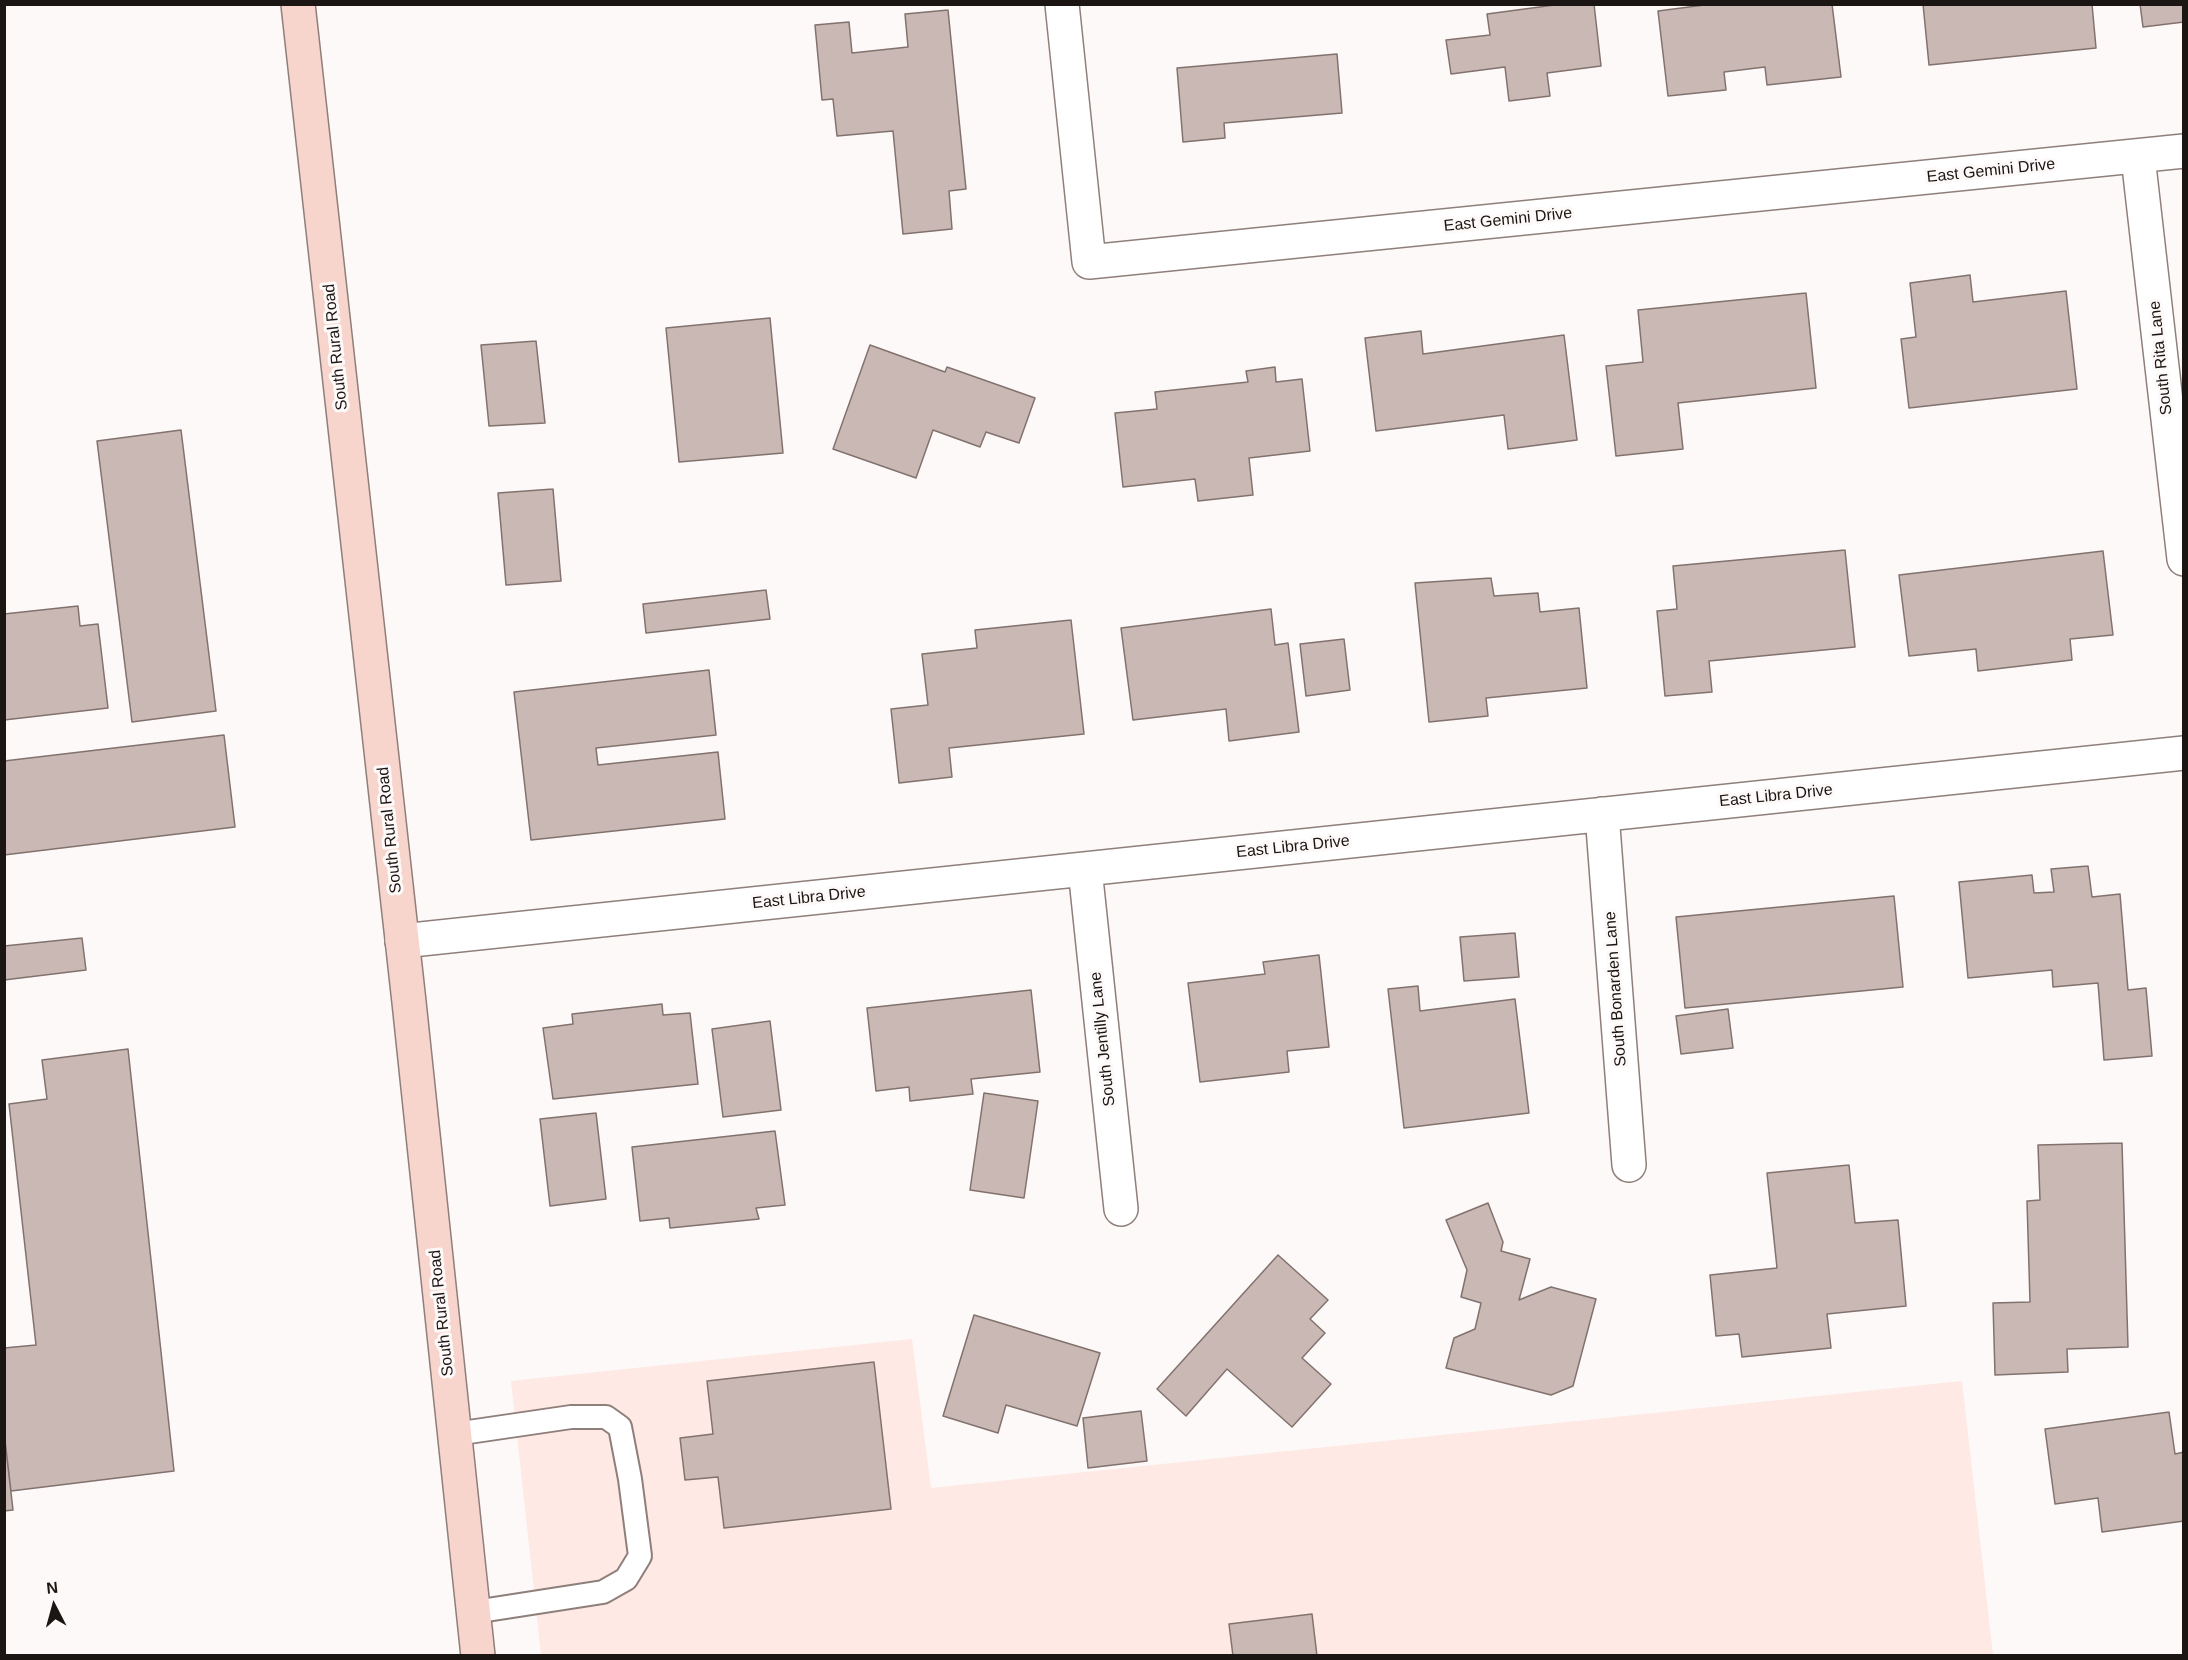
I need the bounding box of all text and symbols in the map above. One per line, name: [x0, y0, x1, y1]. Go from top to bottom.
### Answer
street label: East Gemini Drive: [1926, 155, 2056, 187]
street label: East Gemini Drive: [1443, 204, 1573, 236]
street label: South Rural Road: [320, 283, 352, 411]
street label: South Rita Lane: [2145, 300, 2177, 416]
street label: South Rural Road: [374, 766, 406, 894]
street label: East Libra Drive: [1718, 781, 1834, 811]
street label: East Libra Drive: [1235, 832, 1351, 862]
street label: East Libra Drive: [751, 883, 867, 913]
street label: South Bonarden Lane: [1601, 911, 1631, 1067]
street label: South Jentilly Lane: [1086, 971, 1120, 1107]
street label: South Rural Road: [426, 1249, 458, 1377]
north arrow: [24, 1576, 84, 1636]
text: N: [45, 1579, 59, 1597]

